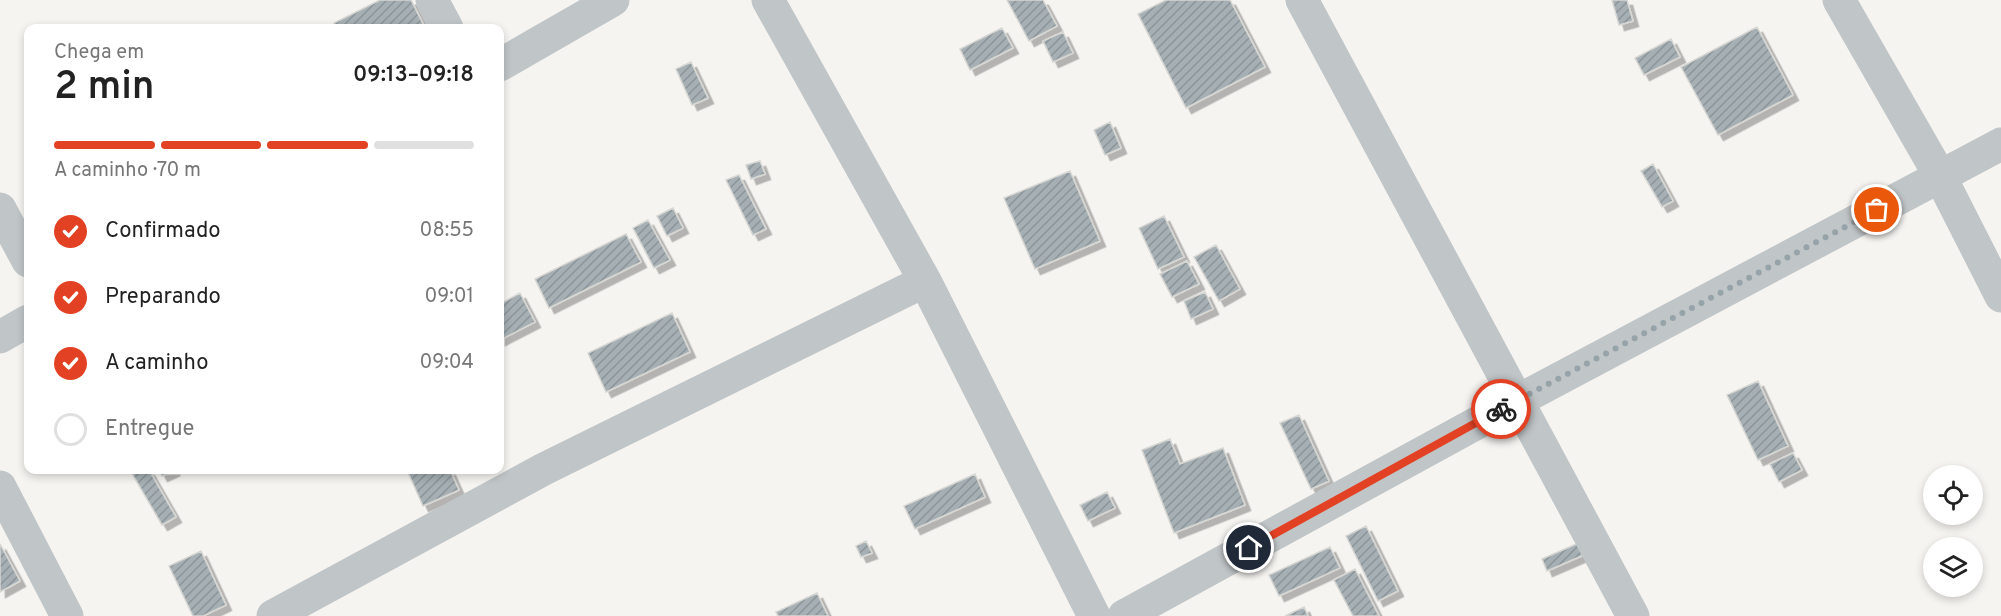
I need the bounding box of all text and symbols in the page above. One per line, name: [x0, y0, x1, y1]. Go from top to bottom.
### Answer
text: Chega em: [54, 40, 144, 66]
text: 09:13–09:18: [353, 62, 474, 89]
text: 2 min: [54, 64, 155, 113]
text: A caminho · 70 m: [54, 158, 201, 184]
pin: [1851, 184, 1902, 235]
icon: bag: [1860, 193, 1893, 226]
icon: check: [54, 215, 87, 248]
text: Confirmado: [105, 218, 221, 245]
text: 08:55: [420, 218, 474, 244]
icon: check: [54, 281, 87, 314]
text: Preparando: [105, 284, 221, 311]
text: 09:01: [424, 284, 474, 310]
icon: check: [54, 347, 87, 380]
text: A caminho: [105, 350, 208, 377]
text: 09:04: [419, 350, 474, 376]
courier: [1471, 379, 1531, 439]
icon: bike: [1485, 393, 1518, 426]
text: Entregue: [105, 416, 194, 443]
map controls: [1923, 465, 1983, 597]
button: locate: [1923, 465, 1983, 525]
pin: [1223, 522, 1274, 573]
icon: home: [1232, 531, 1265, 564]
button: layers: [1923, 537, 1983, 597]

